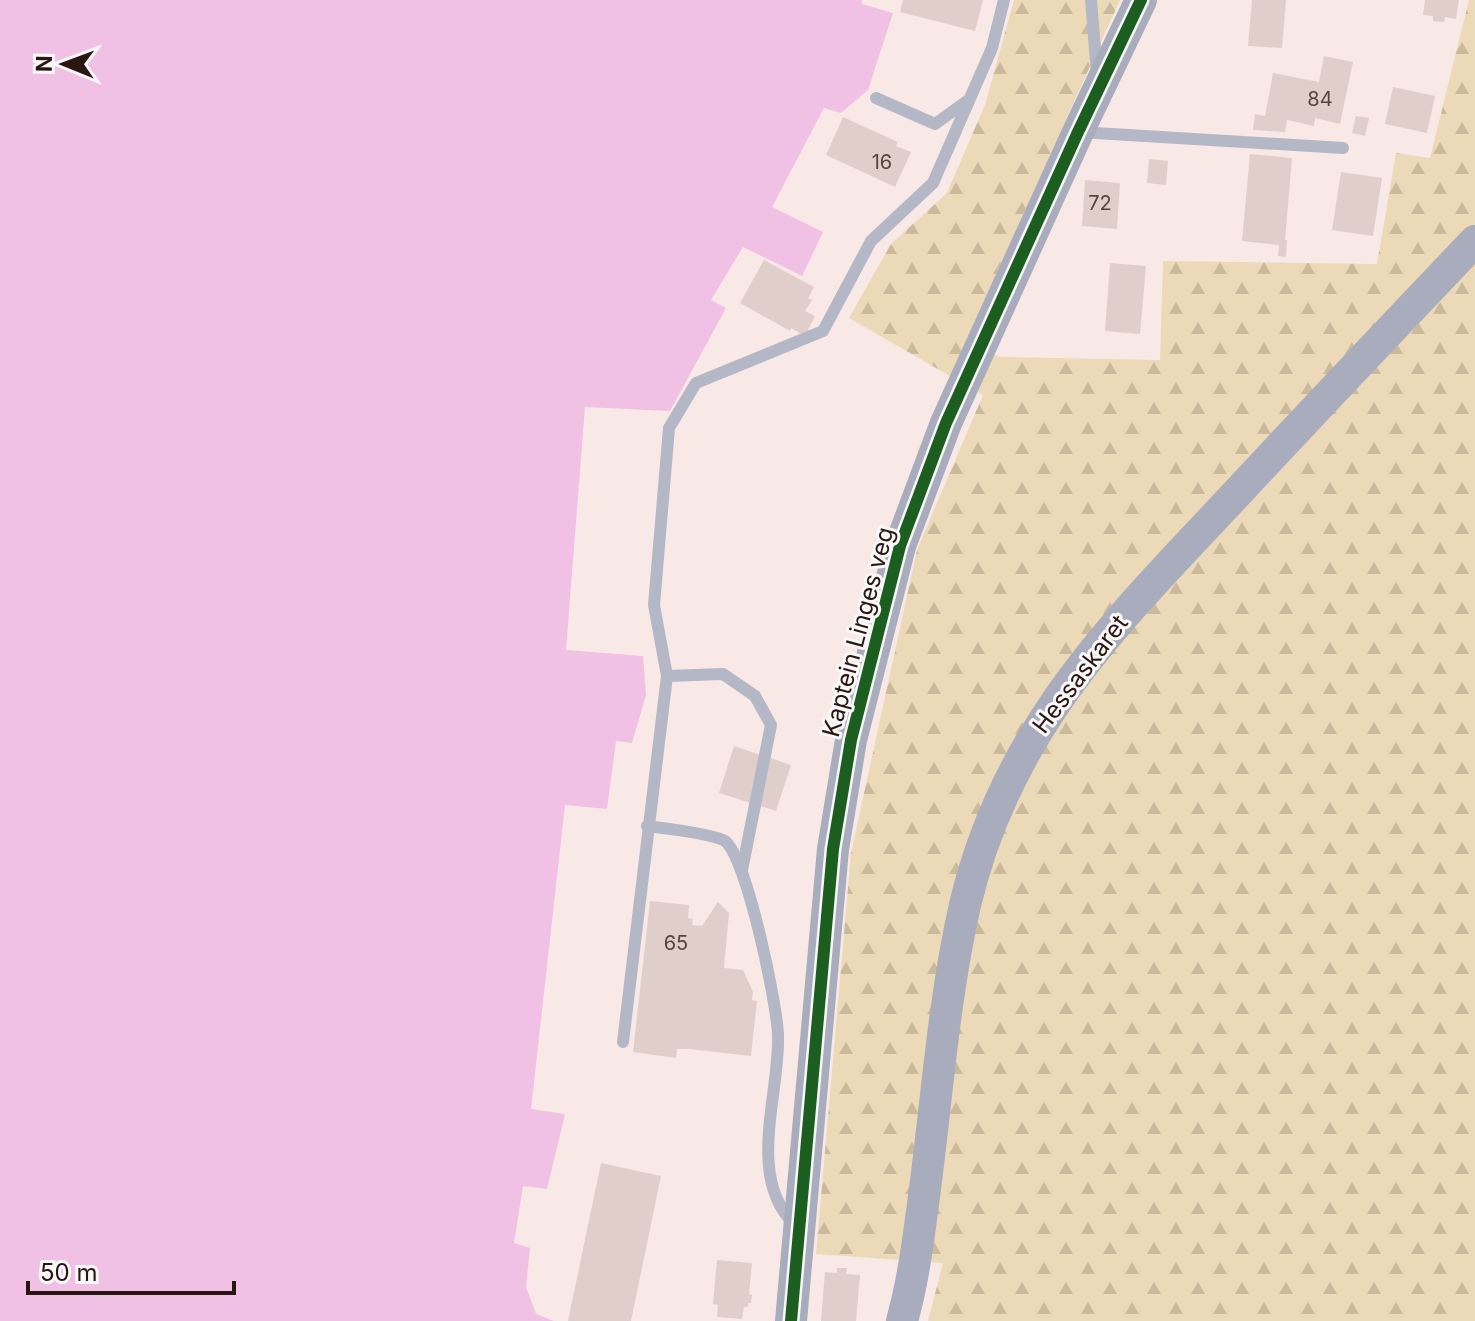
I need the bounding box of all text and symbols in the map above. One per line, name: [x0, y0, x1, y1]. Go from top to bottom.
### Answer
north arrow: [24, 24, 104, 104]
text: N: [31, 55, 57, 72]
house number: 84: [1307, 87, 1333, 111]
house number: 16: [872, 150, 892, 174]
house number: 72: [1088, 191, 1112, 215]
street label: Kaptein Linges veg: [816, 524, 900, 740]
street label: Hessaskaret: [1026, 609, 1134, 739]
house number: 65: [664, 931, 688, 955]
scale bar: [28, 1245, 234, 1295]
text: 50 m: [40, 1258, 98, 1287]

